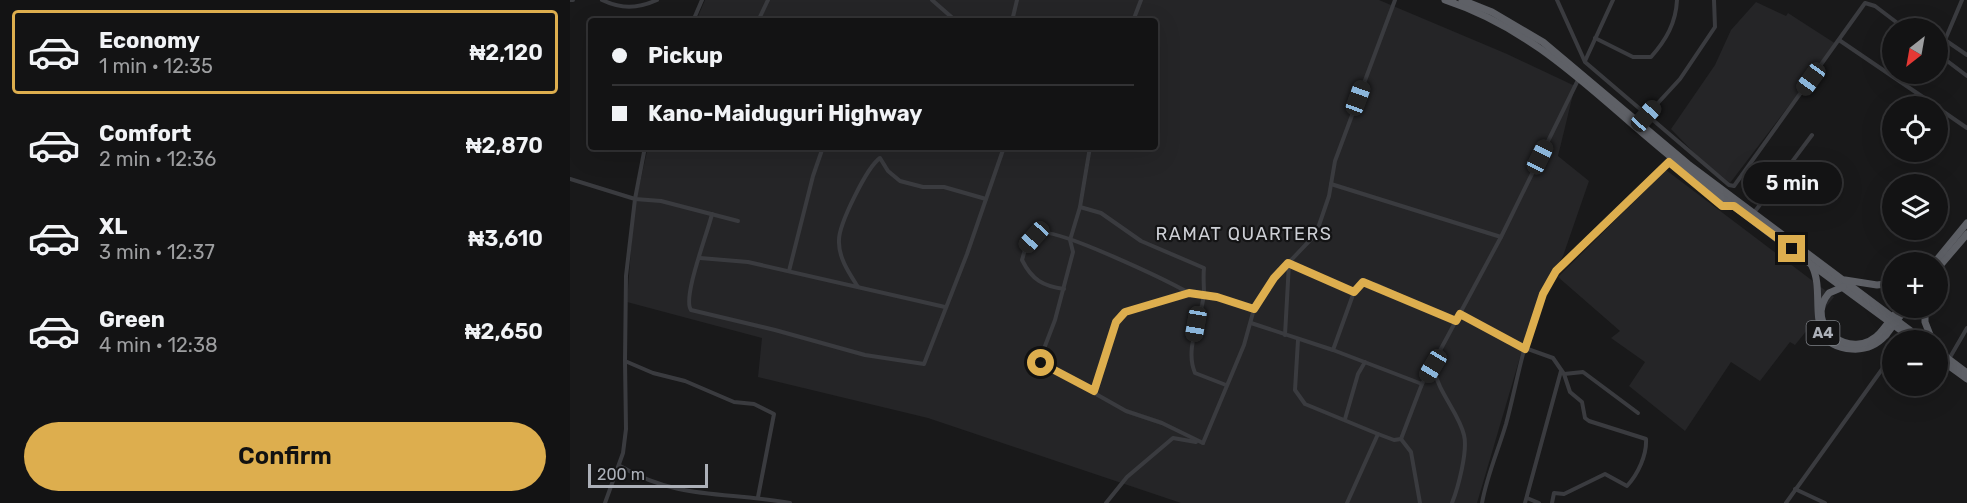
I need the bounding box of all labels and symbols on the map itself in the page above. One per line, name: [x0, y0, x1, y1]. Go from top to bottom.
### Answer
north arrow: [1882, 18, 1948, 84]
car: [1793, 59, 1829, 99]
car: [1343, 78, 1373, 118]
car: [1627, 97, 1665, 135]
car: [1524, 137, 1556, 177]
callout: 5 min: [1742, 162, 1842, 204]
car: [1015, 218, 1053, 256]
district label: RAMAT QUARTERS: [1156, 223, 1332, 245]
route end: [1778, 235, 1805, 262]
car: [1184, 305, 1208, 343]
road number: A4: [1806, 321, 1840, 345]
car: [1416, 346, 1450, 386]
route start: [1027, 349, 1054, 376]
scale bar: [588, 461, 708, 488]

